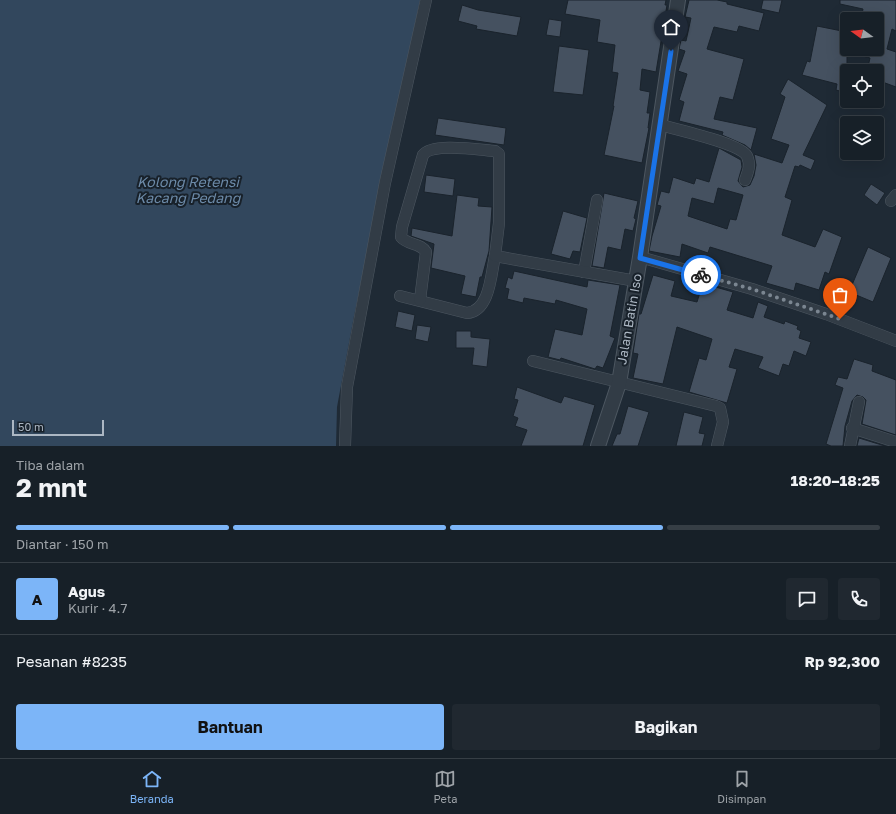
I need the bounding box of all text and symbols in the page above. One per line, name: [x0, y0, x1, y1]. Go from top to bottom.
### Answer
pin: [654, 10, 688, 51]
north arrow: [840, 12, 884, 56]
map controls: [840, 12, 884, 160]
icon: home: [660, 16, 682, 38]
button: locate: [840, 64, 884, 108]
button: layers: [840, 116, 884, 160]
water label: Kolong Retensi Kacang Pedang: [136, 173, 242, 206]
courier: [681, 255, 721, 295]
icon: bike: [690, 264, 712, 286]
street label: Jalan Batin Iso: [613, 272, 645, 366]
pin: [823, 278, 857, 319]
icon: bag: [829, 284, 851, 306]
scale bar: [12, 418, 104, 437]
text: 50 m: [18, 420, 44, 433]
text: Tiba dalam: [16, 457, 84, 473]
text: 18:20–18:25: [791, 471, 880, 489]
text: 2 mnt: [16, 472, 87, 503]
text: Diantar · 150 m: [16, 536, 108, 552]
button: chat: [786, 578, 828, 620]
button: phone: [838, 578, 880, 620]
text: Agus: [68, 582, 105, 600]
text: A: [32, 590, 42, 608]
text: Kurir · 4.7: [68, 600, 127, 616]
text: Pesanan #8235: [16, 652, 127, 670]
text: Rp 92,300: [804, 652, 880, 670]
button: Bantuan: [16, 704, 444, 750]
button: Bagikan: [452, 704, 880, 750]
tab: Beranda: [130, 768, 174, 805]
tab: Peta: [433, 768, 458, 805]
tab: Disimpan: [717, 768, 766, 805]

